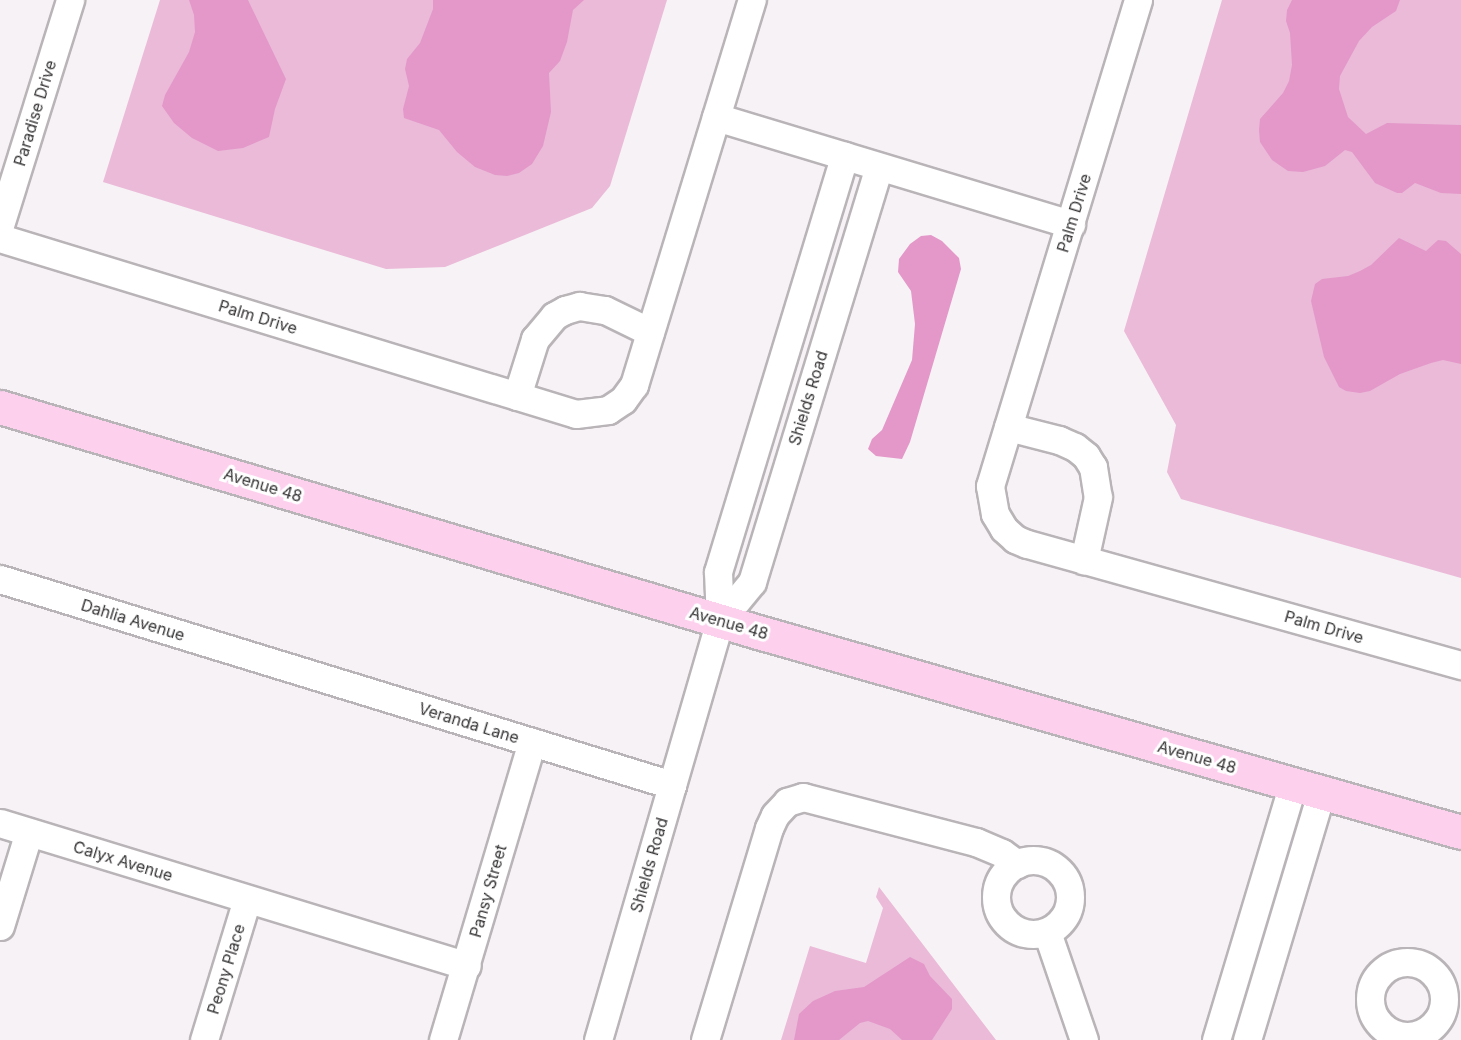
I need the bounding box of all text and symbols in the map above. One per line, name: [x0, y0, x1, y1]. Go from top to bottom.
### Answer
street label: Paradise Drive: [10, 58, 60, 168]
street label: Palm Drive: [1053, 171, 1095, 255]
street label: Palm Drive: [216, 296, 300, 338]
street label: Shields Road: [784, 348, 832, 448]
street label: Avenue 48: [221, 464, 305, 506]
street label: Dahlia Avenue: [79, 595, 187, 645]
street label: Avenue 48: [687, 603, 771, 643]
street label: Palm Drive: [1282, 607, 1366, 647]
street label: Veranda Lane: [416, 699, 522, 747]
street label: Avenue 48: [1155, 737, 1239, 777]
street label: Shields Road: [626, 815, 672, 915]
street label: Calyx Avenue: [71, 837, 175, 885]
street label: Pansy Street: [466, 842, 510, 940]
street label: Peony Place: [203, 922, 249, 1016]

